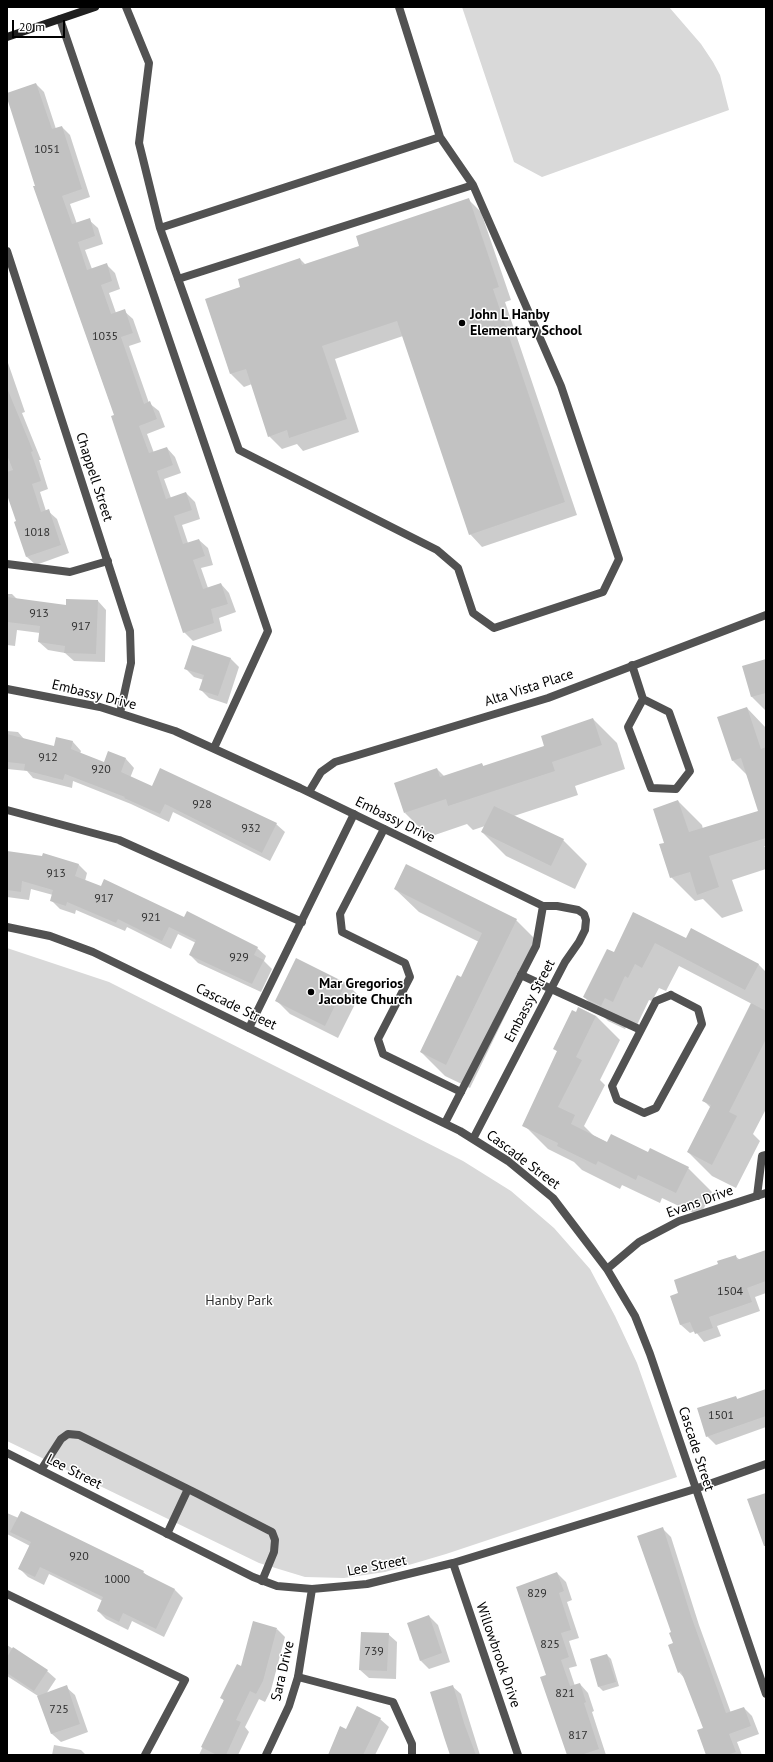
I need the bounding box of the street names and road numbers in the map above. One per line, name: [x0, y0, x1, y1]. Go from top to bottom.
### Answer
street label: Chappell Street: [72, 430, 116, 524]
street label: Alta Vista Place: [482, 666, 576, 710]
street label: Embassy Drive: [50, 676, 138, 714]
street label: Embassy Drive: [352, 793, 438, 847]
street label: Embassy Street: [501, 957, 559, 1045]
street label: Cascade Street: [193, 980, 279, 1034]
street label: Cascade Street: [483, 1127, 563, 1193]
street label: Evans Drive: [664, 1182, 736, 1222]
street label: Cascade Street: [674, 1405, 718, 1493]
street label: Lee Street: [43, 1451, 105, 1493]
street label: Lee Street: [346, 1552, 408, 1580]
street label: Willowbrook Drive: [472, 1600, 524, 1710]
street label: Sara Drive: [268, 1639, 298, 1703]

